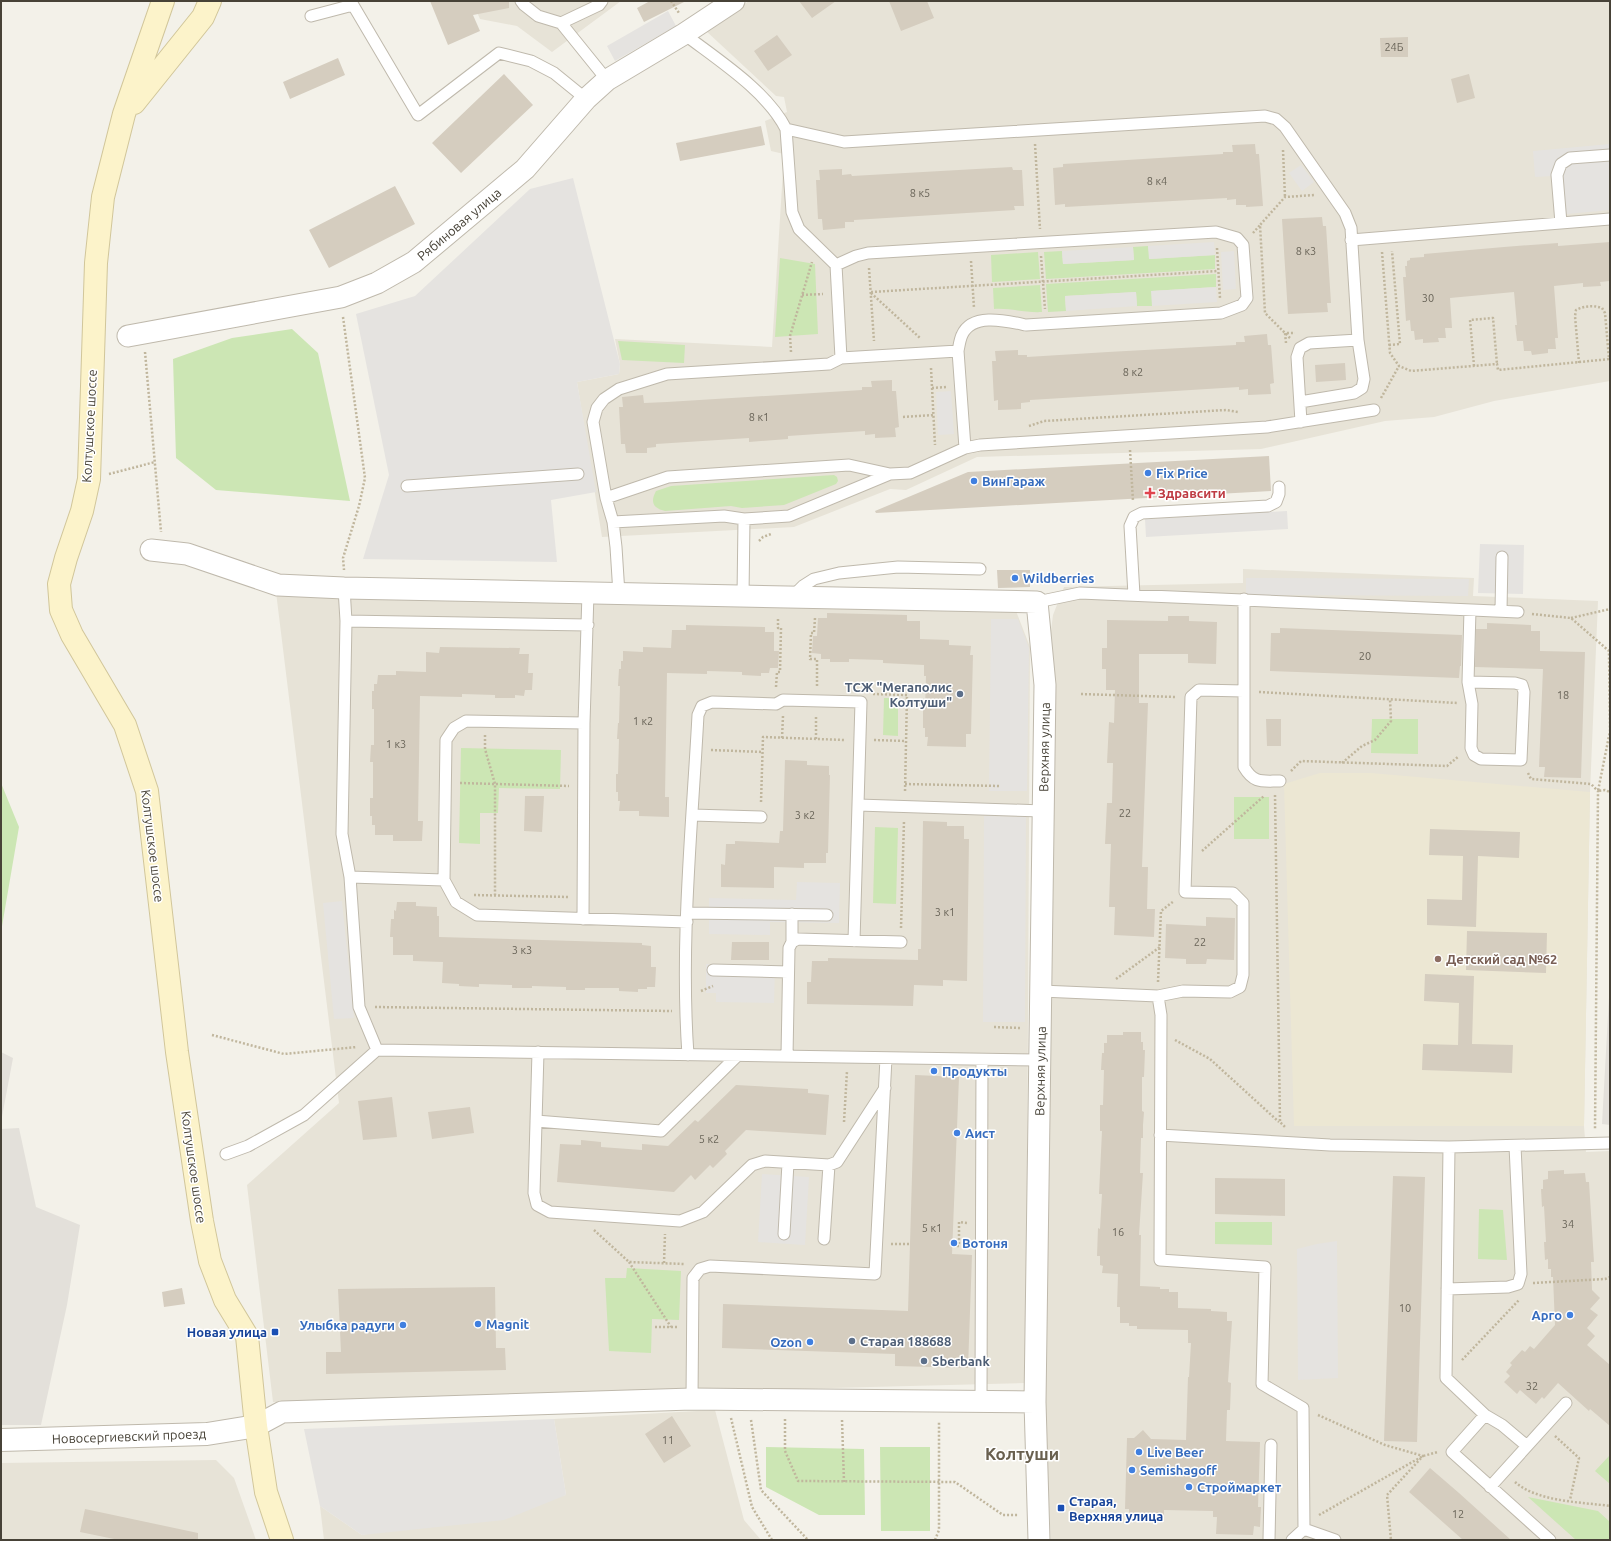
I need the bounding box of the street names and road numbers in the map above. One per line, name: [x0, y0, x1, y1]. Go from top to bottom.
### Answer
street label: Рябиновая улица: [414, 185, 504, 263]
street label: Колтушское шоссе: [79, 369, 99, 483]
street label: Верхняя улица: [1036, 702, 1052, 792]
street label: Колтушское шоссе: [139, 789, 167, 903]
street label: Верхняя улица: [1032, 1026, 1048, 1116]
street label: Колтушское шоссе: [179, 1110, 209, 1224]
street label: Новосергиевский проезд: [52, 1426, 207, 1446]

